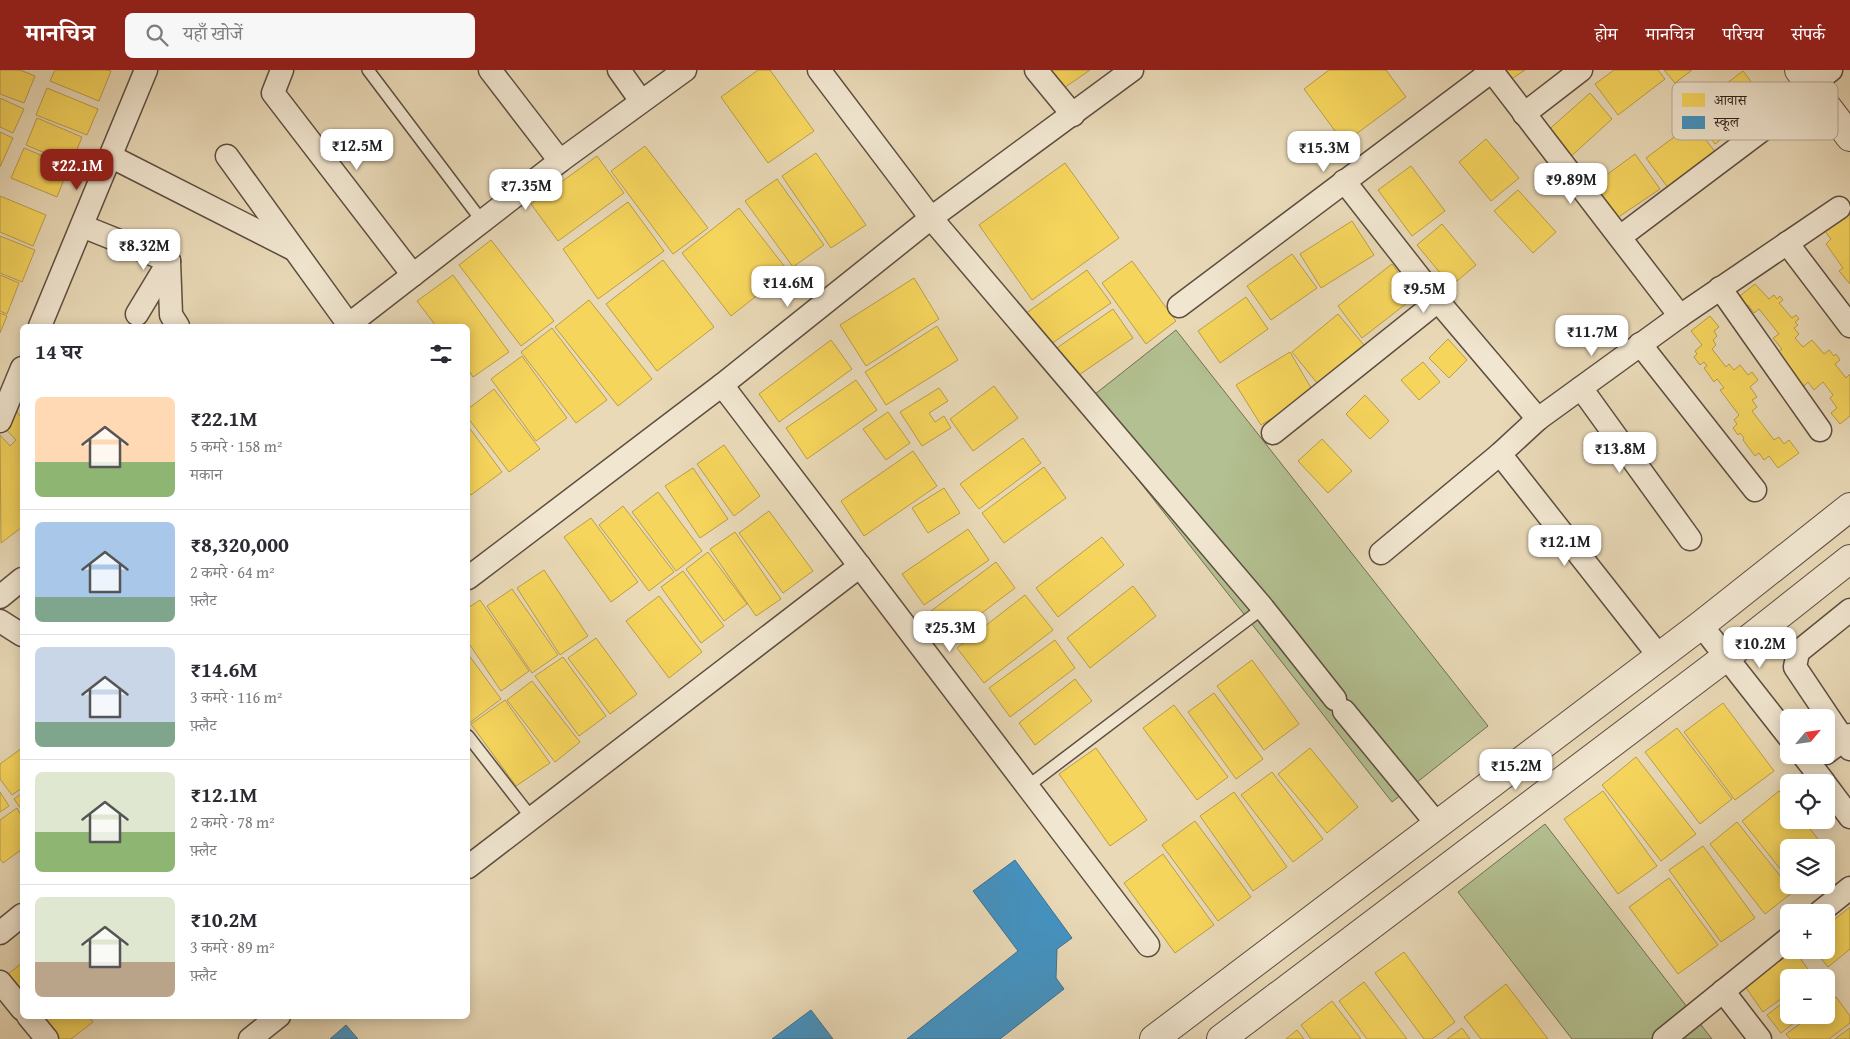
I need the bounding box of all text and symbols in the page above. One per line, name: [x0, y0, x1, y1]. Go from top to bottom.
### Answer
search box: [125, 13, 475, 58]
text: मानचित्र: [25, 15, 95, 50]
text: यहाँ खोजें: [183, 19, 243, 47]
text: होम: [1595, 20, 1618, 47]
text: मानचित्र: [1646, 20, 1694, 47]
text: परिचय: [1722, 20, 1763, 47]
text: संपर्क: [1791, 20, 1825, 47]
icon: search: [143, 21, 171, 49]
legend: [1672, 82, 1838, 140]
text: आवास: [1714, 90, 1748, 110]
text: स्कूल: [1713, 112, 1740, 132]
pin: ₹12.5M: [316, 128, 398, 171]
pin: ₹15.3M: [1283, 131, 1365, 173]
text: ₹12.5M: [331, 133, 383, 157]
text: ₹15.3M: [1298, 135, 1350, 159]
pin: ₹22.1M: [36, 148, 118, 191]
text: ₹22.1M: [51, 153, 103, 177]
pin: ₹9.89M: [1530, 162, 1612, 205]
text: ₹9.89M: [1545, 167, 1597, 191]
pin: ₹7.35M: [485, 168, 567, 211]
text: ₹7.35M: [500, 173, 552, 197]
pin: ₹8.32M: [103, 228, 185, 271]
text: ₹8.32M: [118, 233, 170, 257]
pin: ₹14.6M: [747, 266, 829, 308]
text: ₹14.6M: [762, 270, 814, 294]
pin: ₹9.5M: [1389, 272, 1459, 314]
text: ₹9.5M: [1402, 276, 1446, 300]
pin: ₹11.7M: [1551, 314, 1633, 357]
text: ₹11.7M: [1566, 319, 1618, 343]
text: 14 घर: [35, 336, 82, 367]
icon: filters: [427, 340, 455, 368]
text: ₹22.1M: [190, 403, 258, 434]
icon: home: [75, 417, 135, 477]
pin: ₹13.8M: [1579, 432, 1661, 474]
text: 5 कमरे · 158 m²: [190, 434, 282, 458]
text: ₹13.8M: [1594, 436, 1646, 460]
text: मकान: [190, 462, 222, 486]
pin: ₹12.1M: [1524, 524, 1606, 567]
text: ₹8,320,000: [190, 529, 289, 560]
text: ₹12.1M: [1539, 529, 1591, 553]
icon: home: [75, 542, 135, 602]
text: 2 कमरे · 64 m²: [190, 560, 275, 584]
text: फ़्लैट: [190, 588, 217, 612]
pin: ₹25.3M: [909, 610, 991, 653]
text: ₹25.3M: [924, 615, 976, 639]
pin: ₹10.2M: [1719, 626, 1801, 669]
text: ₹10.2M: [1734, 631, 1786, 655]
text: ₹14.6M: [190, 654, 258, 685]
icon: home: [75, 667, 135, 727]
text: 3 कमरे · 116 m²: [190, 685, 282, 709]
north arrow: [1780, 709, 1835, 764]
map controls: [1780, 709, 1835, 1024]
text: फ़्लैट: [190, 713, 217, 737]
pin: ₹15.2M: [1475, 748, 1557, 791]
text: ₹15.2M: [1490, 753, 1542, 777]
button: locate: [1780, 774, 1835, 829]
text: ₹12.1M: [190, 779, 258, 810]
icon: home: [75, 792, 135, 852]
text: 2 कमरे · 78 m²: [190, 810, 275, 834]
text: फ़्लैट: [190, 838, 217, 862]
button: layers: [1780, 839, 1835, 894]
text: ₹10.2M: [190, 904, 258, 935]
button: +: [1780, 904, 1835, 959]
icon: home: [75, 917, 135, 977]
text: 3 कमरे · 89 m²: [190, 935, 275, 959]
text: फ़्लैट: [190, 963, 217, 987]
button: −: [1780, 969, 1835, 1024]

